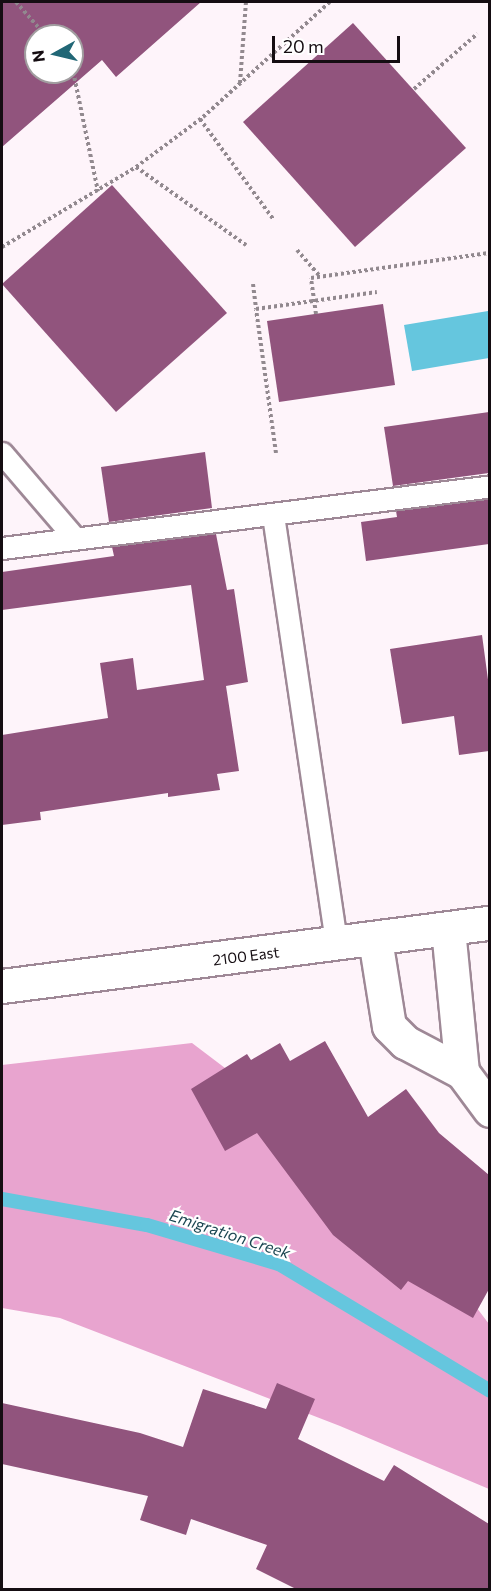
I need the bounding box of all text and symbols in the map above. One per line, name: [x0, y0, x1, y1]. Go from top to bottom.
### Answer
north arrow: [24, 24, 84, 84]
scale bar: [275, 24, 402, 62]
text: 20 m: [283, 35, 324, 57]
text: N: [27, 49, 48, 64]
street label: 2100 East: [212, 943, 280, 969]
water label: Emigration Creek: [167, 1205, 293, 1263]

